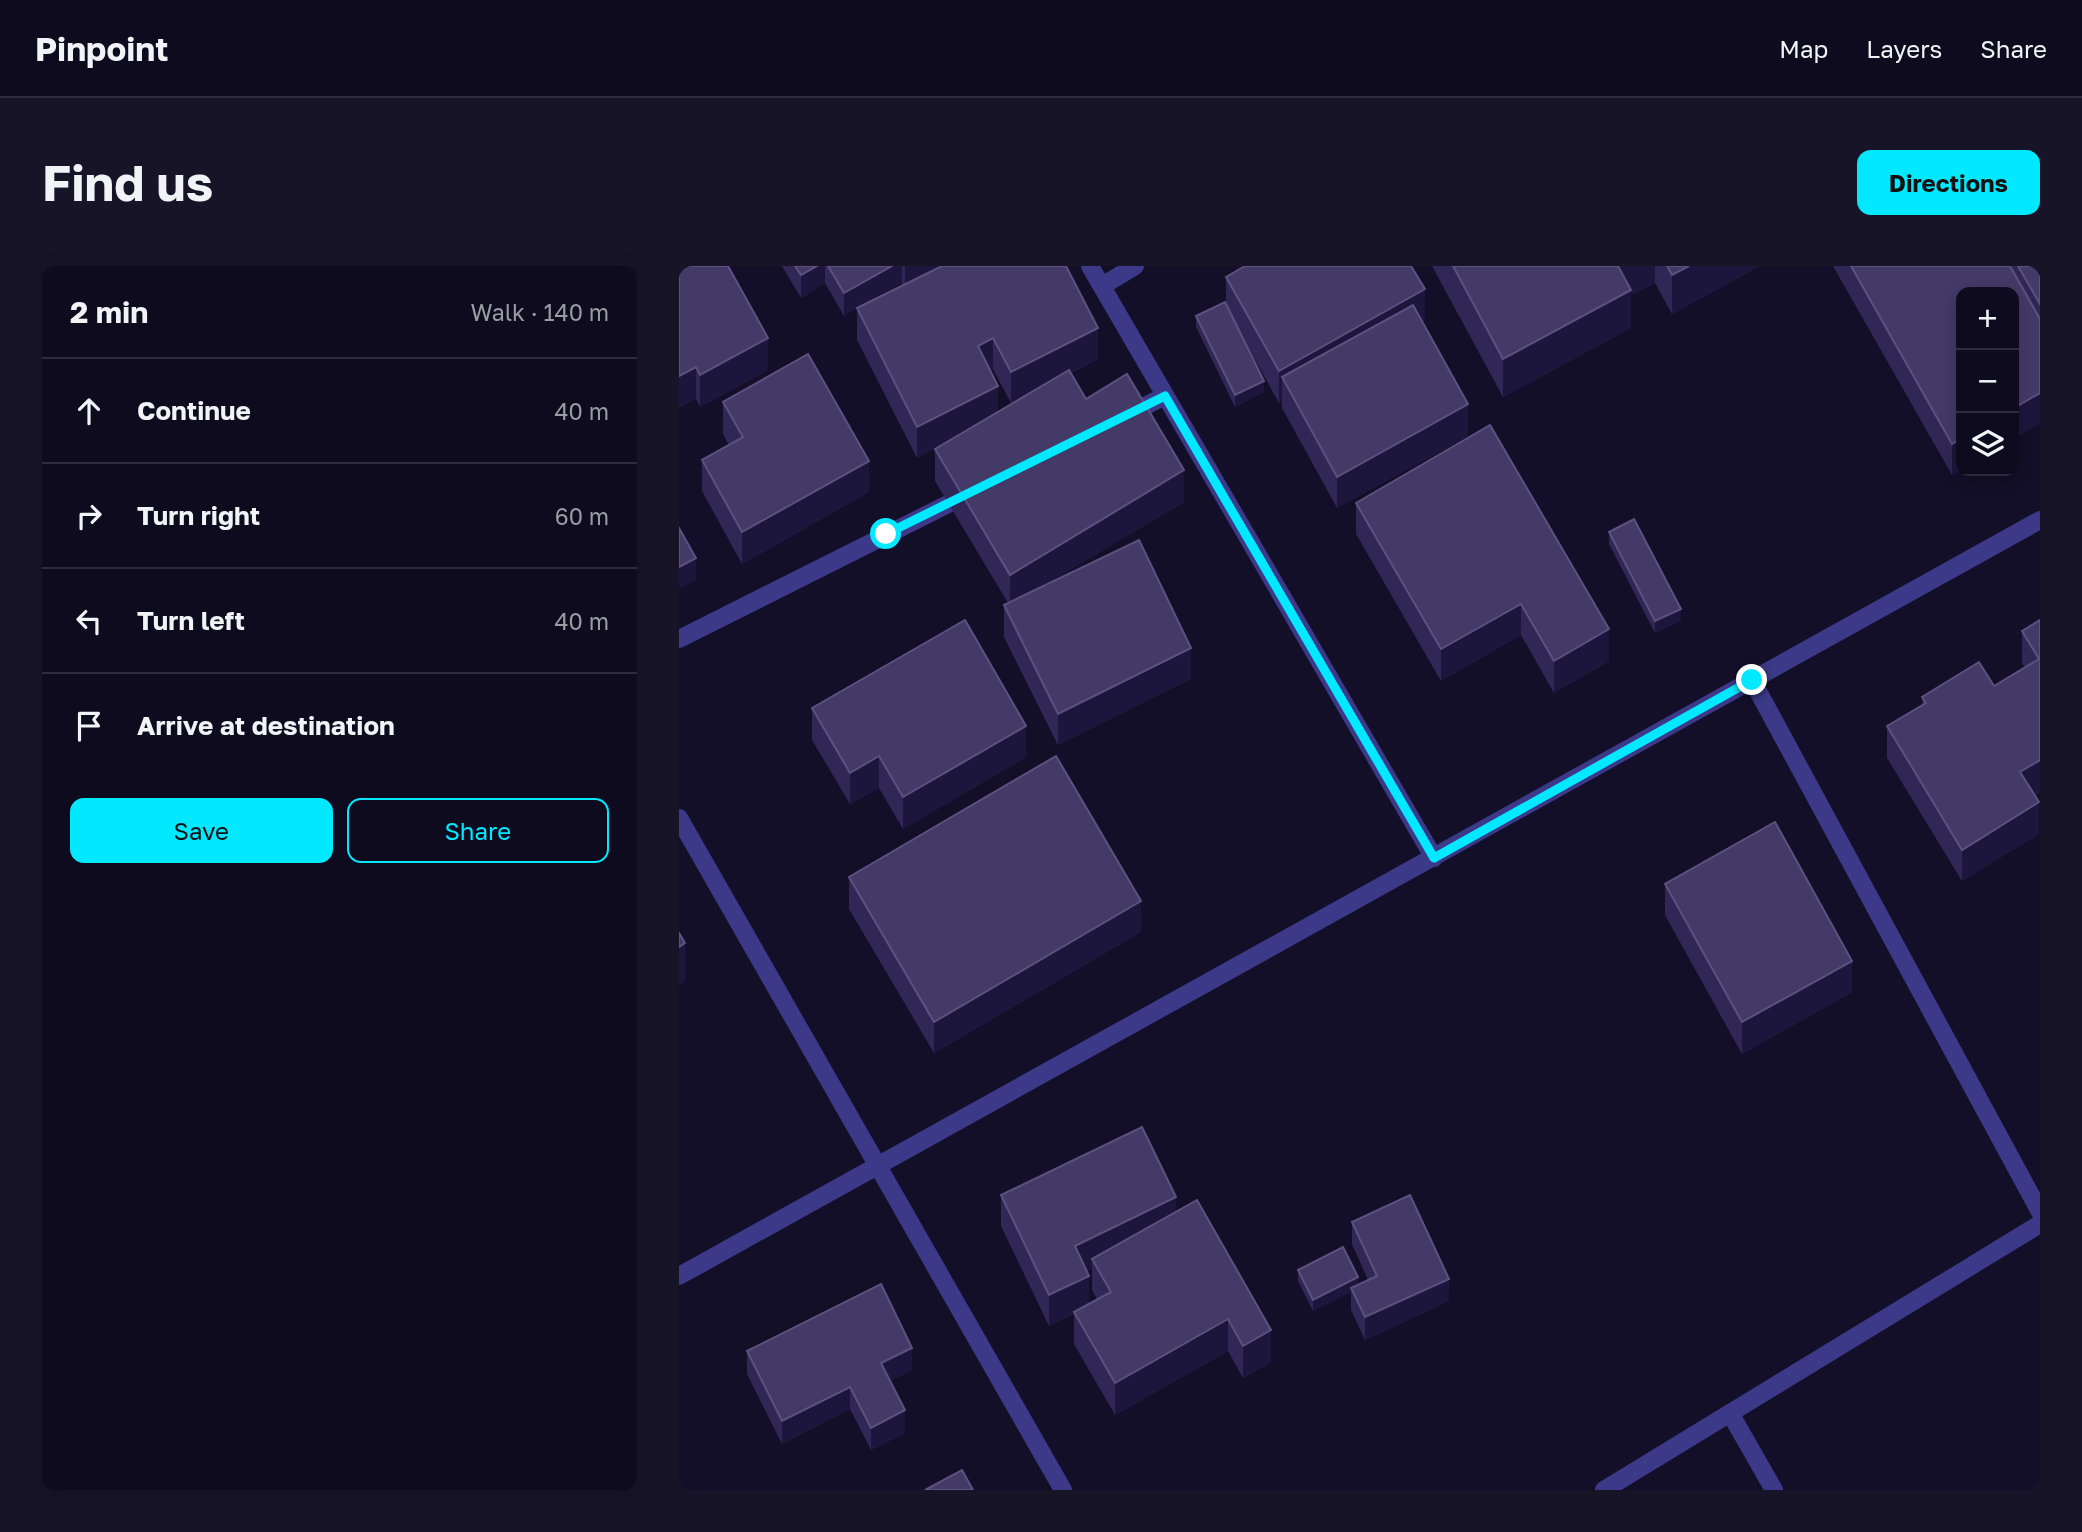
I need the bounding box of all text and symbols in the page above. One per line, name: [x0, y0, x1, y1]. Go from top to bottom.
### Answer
text: Pinpoint: [35, 29, 168, 68]
text: Map: [1779, 34, 1828, 63]
text: Layers: [1866, 34, 1942, 63]
text: Share: [1980, 34, 2047, 63]
button: Directions: [1857, 150, 2040, 215]
text: Find us: [42, 153, 213, 212]
map controls: [1956, 287, 2019, 476]
button: +: [1956, 287, 2019, 350]
text: 2 min: [70, 294, 148, 330]
text: Walk · 140 m: [471, 298, 609, 326]
button: −: [1956, 350, 2019, 413]
icon: ahead: [70, 392, 108, 430]
text: Continue: [137, 395, 251, 426]
text: 40 m: [555, 397, 609, 425]
button: layers: [1956, 413, 2019, 476]
icon: right: [70, 497, 108, 535]
text: Turn right: [137, 500, 260, 531]
text: 60 m: [555, 502, 609, 530]
route start: [870, 518, 901, 549]
icon: left: [70, 602, 108, 640]
text: Turn left: [137, 605, 245, 636]
text: 40 m: [555, 607, 609, 635]
route end: [1736, 664, 1767, 695]
icon: arrive: [70, 707, 108, 745]
text: Arrive at destination: [137, 710, 395, 741]
button: Save: [70, 798, 333, 863]
button: Share: [347, 798, 609, 863]

